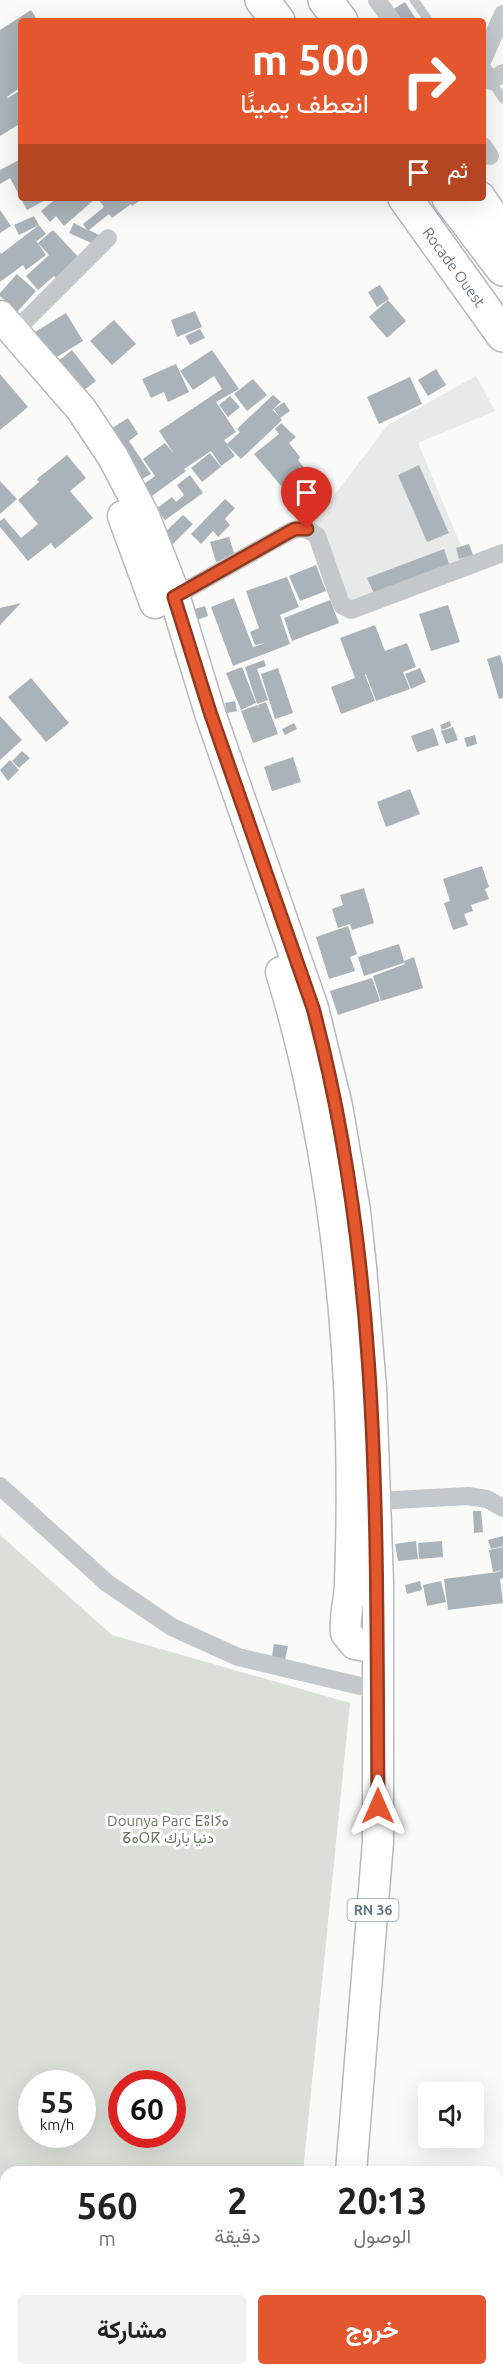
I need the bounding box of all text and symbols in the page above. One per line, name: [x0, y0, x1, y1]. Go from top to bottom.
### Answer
text: 500 m: [252, 36, 369, 83]
icon: right: [390, 42, 468, 120]
text: انعطف يمينًا: [240, 88, 369, 118]
icon: arrive: [402, 156, 435, 189]
text: ثم: [447, 157, 468, 182]
street label: Rocade Ouest: [419, 224, 489, 310]
pin: [281, 467, 332, 529]
icon: arrive: [290, 476, 323, 509]
position arrow: [346, 1774, 410, 1838]
park label: Dounya Parc ⴹⵓⵏⵢⴰ ⵒⴰⵔⴽ دنيا بارك: [107, 1812, 229, 1847]
road number: RN 36: [348, 1899, 398, 1921]
speed limit sign: 60: [108, 2070, 186, 2148]
map controls: [418, 2082, 484, 2148]
button: sound: [418, 2082, 484, 2148]
text: 55: [40, 2085, 74, 2119]
text: km/h: [40, 2116, 74, 2133]
text: 2: [227, 2180, 248, 2221]
text: 20:13: [337, 2180, 427, 2221]
text: 560: [77, 2185, 138, 2226]
text: دقيقة: [214, 2224, 261, 2247]
text: الوصول: [353, 2224, 411, 2247]
text: m: [99, 2227, 116, 2250]
button: مشاركة: [18, 2295, 246, 2364]
button: خروج: [258, 2295, 486, 2364]

